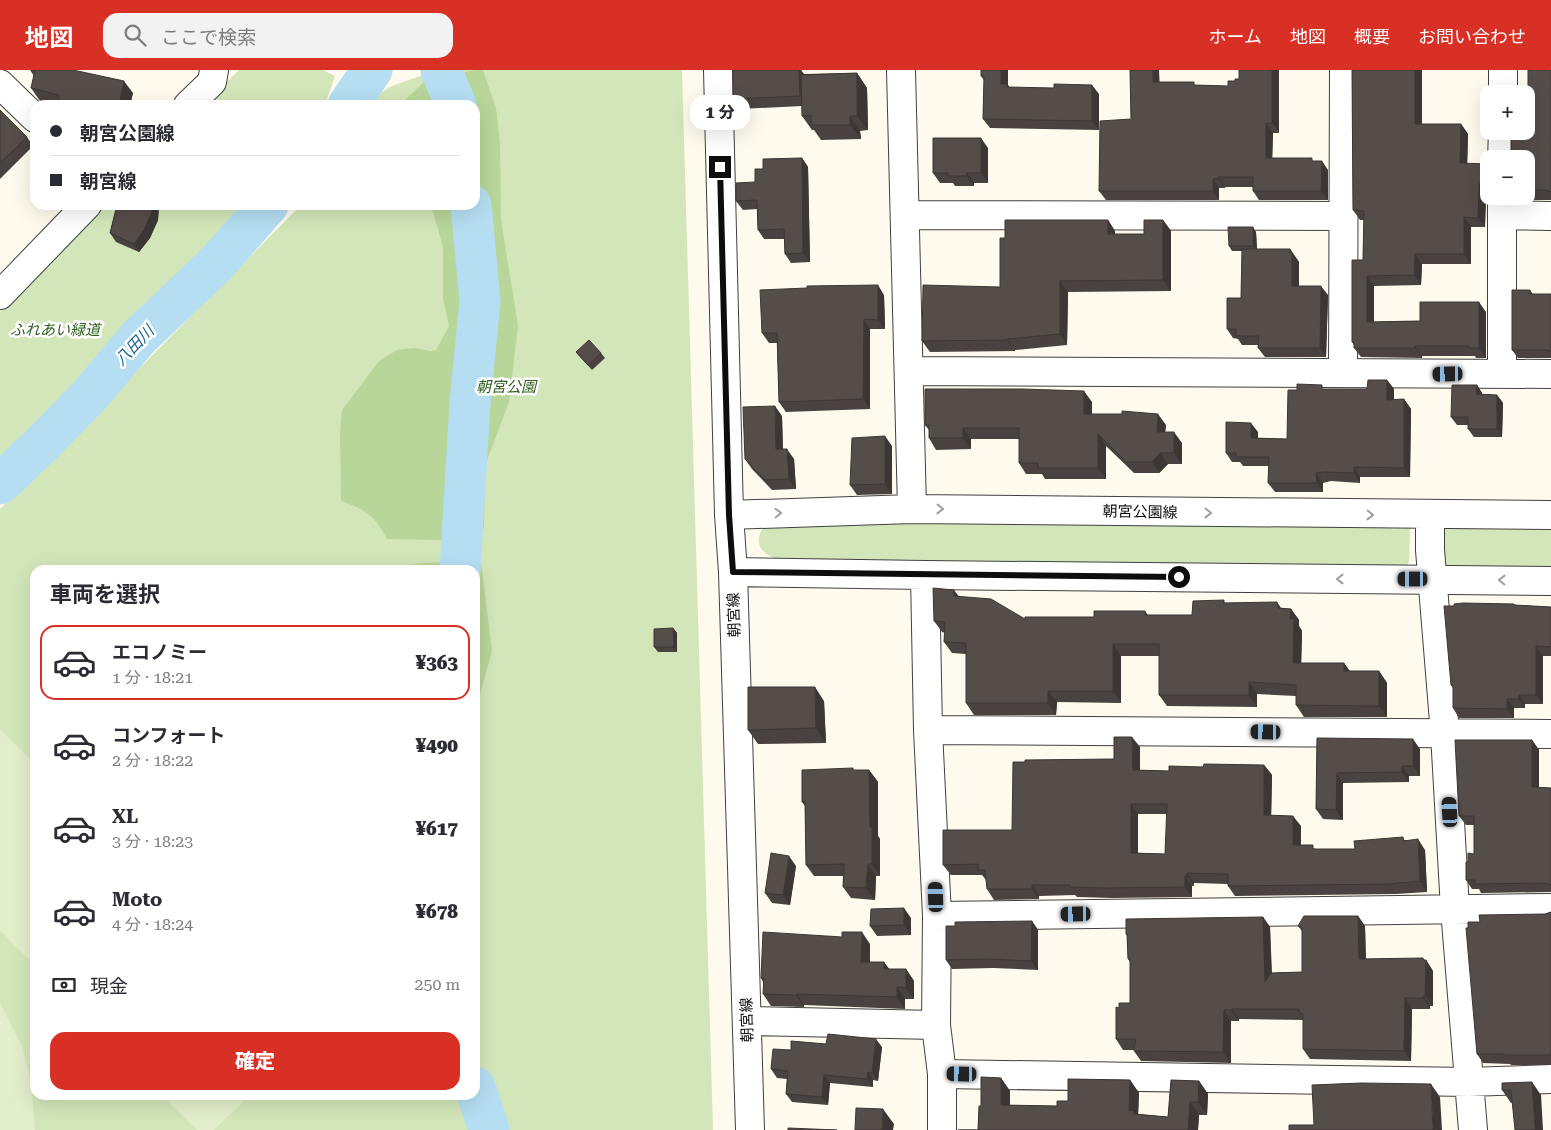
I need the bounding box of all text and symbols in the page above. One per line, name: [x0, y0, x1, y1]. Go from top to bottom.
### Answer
search box: [103, 13, 453, 58]
icon: search: [121, 21, 149, 49]
text: 地図: [25, 24, 73, 52]
text: ここで検索: [161, 26, 256, 49]
text: ホーム: [1209, 26, 1262, 47]
text: 地図: [1290, 26, 1326, 47]
text: 概要: [1354, 26, 1390, 47]
text: お問い合わせ: [1418, 26, 1526, 47]
map controls: [1480, 85, 1535, 205]
button: +: [1480, 85, 1535, 140]
callout: 1 分: [690, 94, 750, 129]
text: 1 分: [705, 103, 735, 122]
text: 朝宮公園線: [80, 122, 175, 145]
button: −: [1480, 150, 1535, 205]
route end: [709, 156, 731, 178]
text: 朝宮線: [80, 170, 137, 193]
water label: 八田川: [111, 320, 159, 369]
park label: ふれあい緑道: [10, 321, 102, 339]
car: [1432, 366, 1463, 382]
park label: 朝宮公園: [476, 378, 538, 396]
street label: 朝宮公園線: [1102, 502, 1178, 522]
one-way arrow: [936, 504, 944, 514]
one-way arrow: [1204, 507, 1212, 518]
one-way arrow: [774, 508, 782, 518]
one-way arrow: [1366, 509, 1374, 520]
route start: [1168, 566, 1190, 588]
car: [1398, 572, 1428, 587]
one-way arrow: [1336, 574, 1344, 584]
one-way arrow: [1498, 575, 1506, 585]
text: 車両を選択: [50, 582, 160, 607]
street label: 朝宮線: [724, 592, 744, 638]
icon: car: [52, 640, 97, 685]
text: エコノミー: [112, 641, 207, 664]
text: ¥363: [415, 651, 458, 674]
text: 1 分 · 18:21: [112, 668, 193, 687]
icon: car: [52, 723, 97, 768]
text: コンフォート: [112, 724, 225, 747]
car: [1250, 724, 1281, 740]
text: ¥490: [415, 734, 458, 757]
text: 2 分 · 18:22: [112, 751, 193, 770]
car: [1441, 797, 1458, 827]
text: XL: [112, 805, 138, 828]
icon: car: [52, 806, 97, 851]
text: ¥617: [415, 817, 458, 840]
text: 3 分 · 18:23: [112, 832, 193, 851]
car: [927, 882, 944, 912]
text: Moto: [112, 888, 162, 911]
icon: car: [52, 889, 97, 934]
text: ¥678: [415, 900, 458, 923]
car: [1060, 906, 1091, 922]
text: 4 分 · 18:24: [112, 915, 193, 934]
icon: cash: [50, 971, 78, 999]
text: 現金: [90, 975, 128, 998]
text: 250 m: [414, 975, 460, 994]
street label: 朝宮線: [737, 997, 757, 1043]
button: 確定: [50, 1032, 460, 1090]
car: [946, 1066, 977, 1082]

